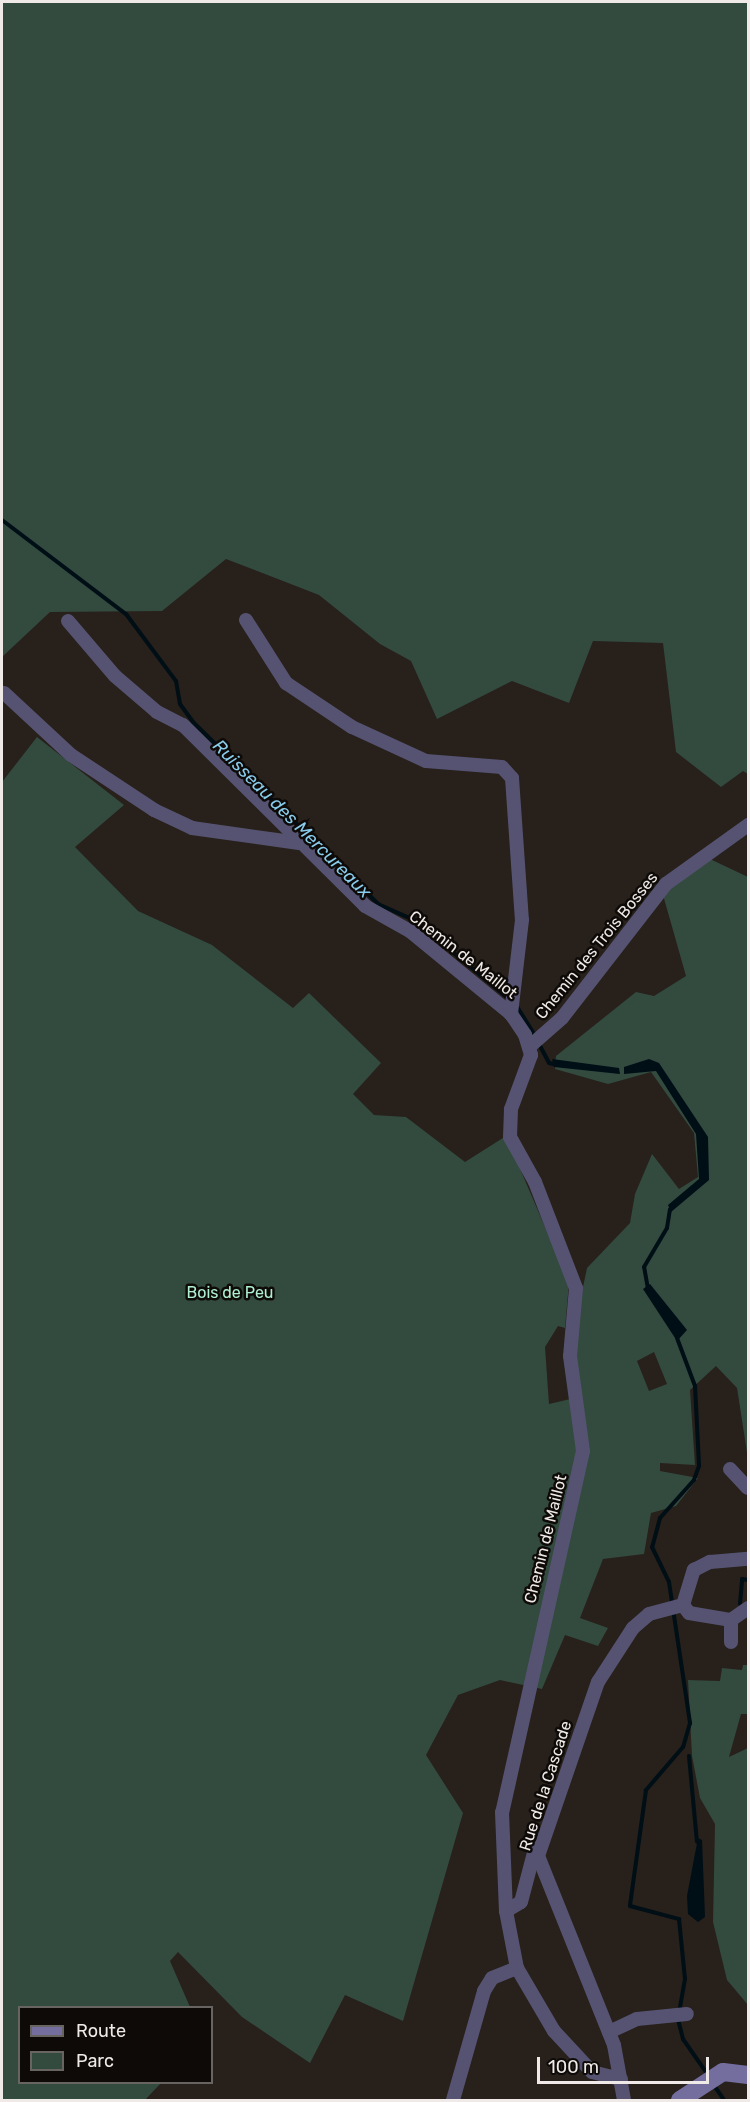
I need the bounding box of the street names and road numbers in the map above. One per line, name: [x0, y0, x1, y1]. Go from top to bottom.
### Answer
street label: Chemin des Trois Bosses: [532, 868, 662, 1024]
street label: Chemin de Maillot: [405, 907, 521, 1003]
street label: Chemin de Maillot: [521, 1473, 571, 1605]
street label: Rue de la Cascade: [516, 1718, 576, 1854]

